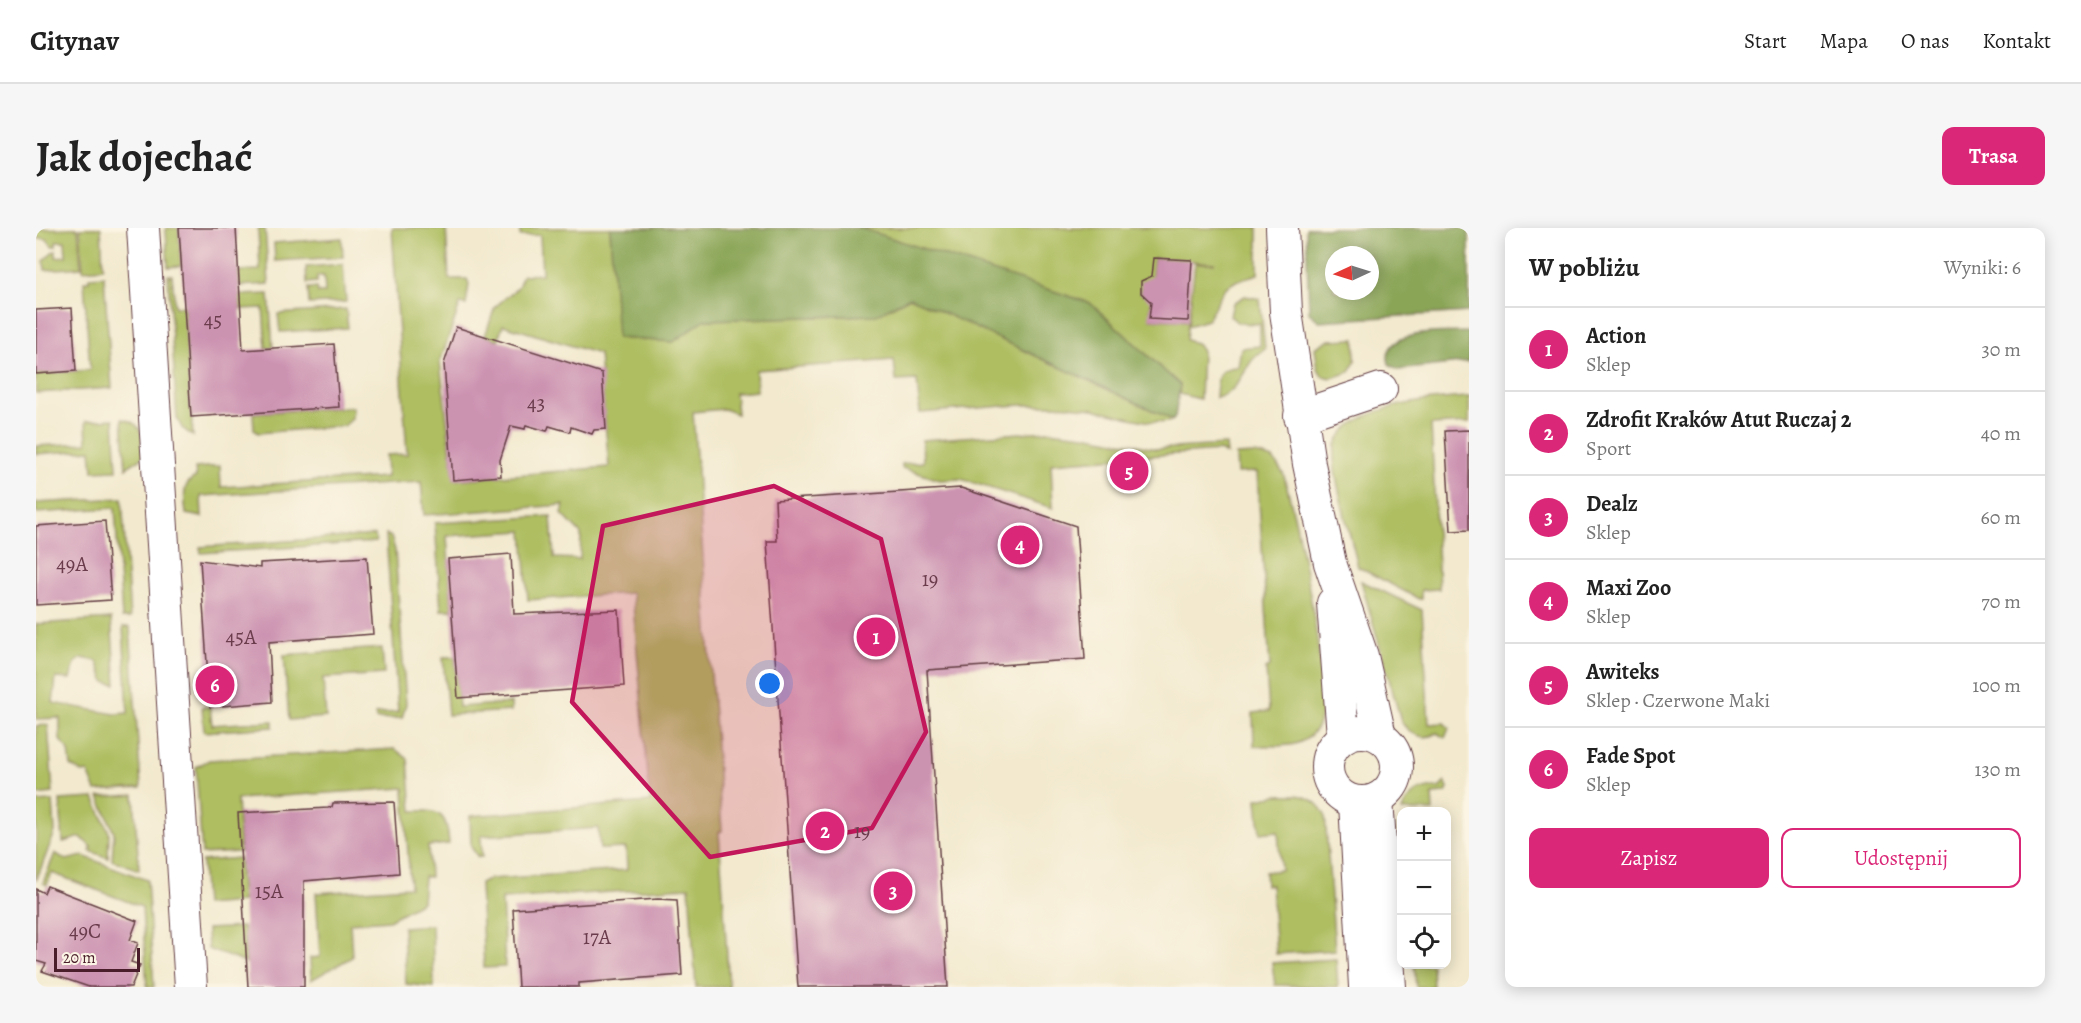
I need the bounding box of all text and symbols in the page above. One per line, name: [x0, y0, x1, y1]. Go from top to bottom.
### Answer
text: Citynav: [30, 22, 119, 60]
text: Start: [1744, 27, 1787, 55]
text: Mapa: [1820, 27, 1868, 55]
text: O nas: [1901, 27, 1949, 55]
text: Kontakt: [1982, 27, 2051, 55]
button: Trasa: [1942, 127, 2045, 185]
text: Jak dojechać: [36, 128, 253, 185]
north arrow: [1325, 246, 1379, 300]
text: W pobliżu: [1529, 250, 1640, 285]
text: Wyniki: 6: [1944, 254, 2021, 281]
house number: 45: [204, 306, 222, 334]
text: Action: [1586, 321, 1646, 351]
text: 1: [1545, 336, 1552, 363]
text: 30 m: [1981, 336, 2021, 363]
text: Sklep: [1586, 351, 1631, 378]
house number: 43: [527, 389, 545, 417]
text: Zdrofit Kraków Atut Ruczaj 2: [1586, 405, 1852, 435]
text: 2: [1544, 420, 1553, 447]
text: 40 m: [1981, 420, 2021, 447]
text: Sport: [1586, 435, 1631, 462]
pin: 5: [1110, 448, 1148, 494]
text: Dealz: [1586, 489, 1638, 519]
text: 3: [1544, 504, 1553, 531]
text: 60 m: [1981, 504, 2021, 531]
text: Sklep: [1586, 519, 1631, 546]
pin: 4: [1000, 522, 1040, 568]
house number: 49A: [56, 550, 88, 578]
house number: 19: [922, 565, 938, 593]
text: Maxi Zoo: [1586, 573, 1671, 603]
text: 4: [1544, 588, 1553, 615]
text: 70 m: [1981, 588, 2021, 615]
text: Sklep: [1586, 603, 1631, 630]
pin: 1: [856, 614, 896, 660]
house number: 45A: [226, 623, 257, 651]
text: Awiteks: [1586, 657, 1660, 687]
pin: 6: [196, 662, 234, 708]
your location: [755, 669, 784, 698]
text: 5: [1544, 672, 1553, 699]
text: 100 m: [1972, 672, 2021, 699]
text: Sklep · Czerwone Maki: [1586, 687, 1770, 714]
text: Fade Spot: [1586, 741, 1676, 771]
text: 6: [1544, 756, 1553, 783]
text: 130 m: [1975, 756, 2021, 783]
text: Sklep: [1586, 771, 1631, 798]
map controls: [1397, 807, 1451, 969]
button: +: [1397, 807, 1451, 861]
pin: 2: [806, 808, 844, 854]
house number: 19: [854, 817, 870, 845]
button: Zapisz: [1529, 828, 1769, 888]
button: Udostępnij: [1781, 828, 2021, 888]
button: −: [1397, 861, 1451, 915]
pin: 3: [874, 868, 912, 914]
house number: 15A: [255, 877, 284, 905]
button: locate: [1397, 915, 1451, 969]
house number: 49C: [69, 917, 101, 945]
house number: 17A: [583, 923, 612, 951]
scale bar: [54, 945, 140, 972]
text: 20 m: [63, 947, 96, 969]

